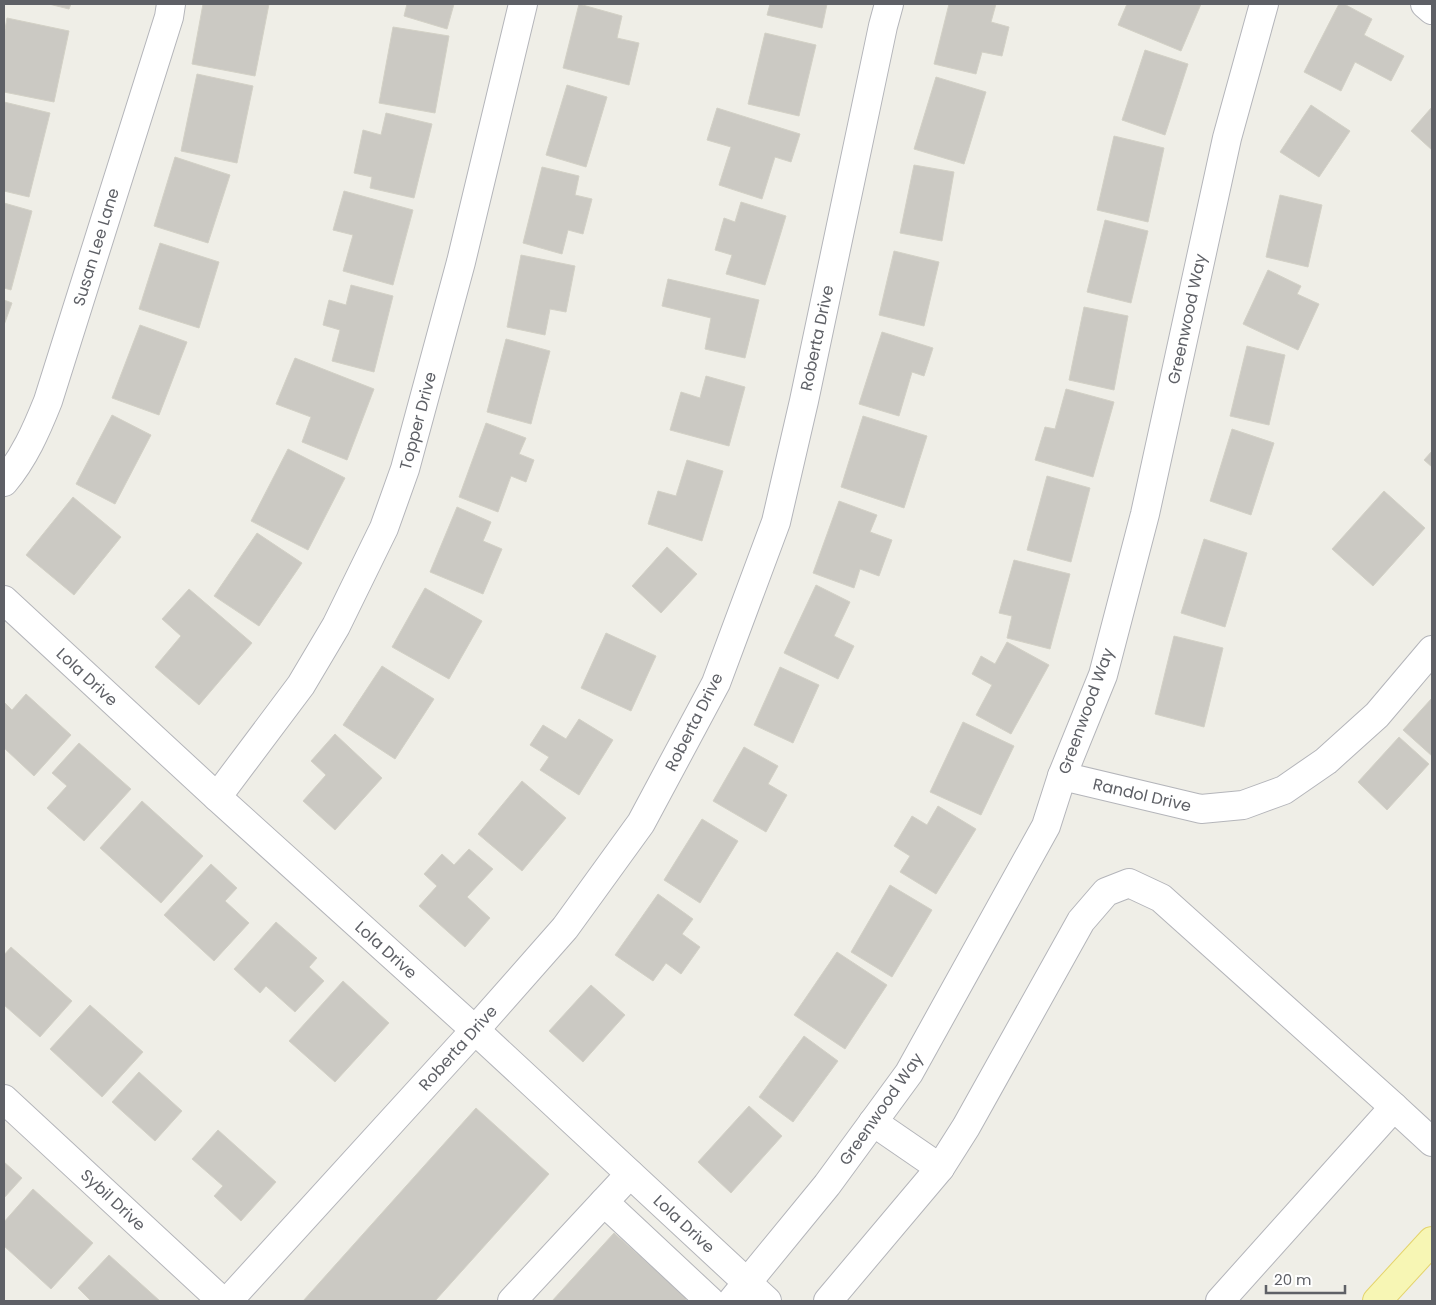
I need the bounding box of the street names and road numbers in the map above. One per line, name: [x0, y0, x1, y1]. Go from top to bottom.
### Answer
street label: Susan Lee Lane: [67, 185, 125, 309]
street label: Greenwood Way: [1162, 252, 1212, 386]
street label: Roberta Drive: [795, 283, 839, 393]
street label: Topper Drive: [394, 369, 442, 473]
street label: Lola Drive: [51, 643, 123, 711]
street label: Greenwood Way: [1053, 645, 1119, 777]
street label: Roberta Drive: [659, 669, 729, 775]
street label: Randol Drive: [1091, 773, 1193, 817]
street label: Lola Drive: [350, 916, 422, 984]
street label: Roberta Drive: [413, 1000, 503, 1096]
street label: Greenwood Way: [834, 1048, 928, 1170]
street label: Sybil Drive: [75, 1164, 151, 1236]
street label: Lola Drive: [648, 1190, 720, 1258]

